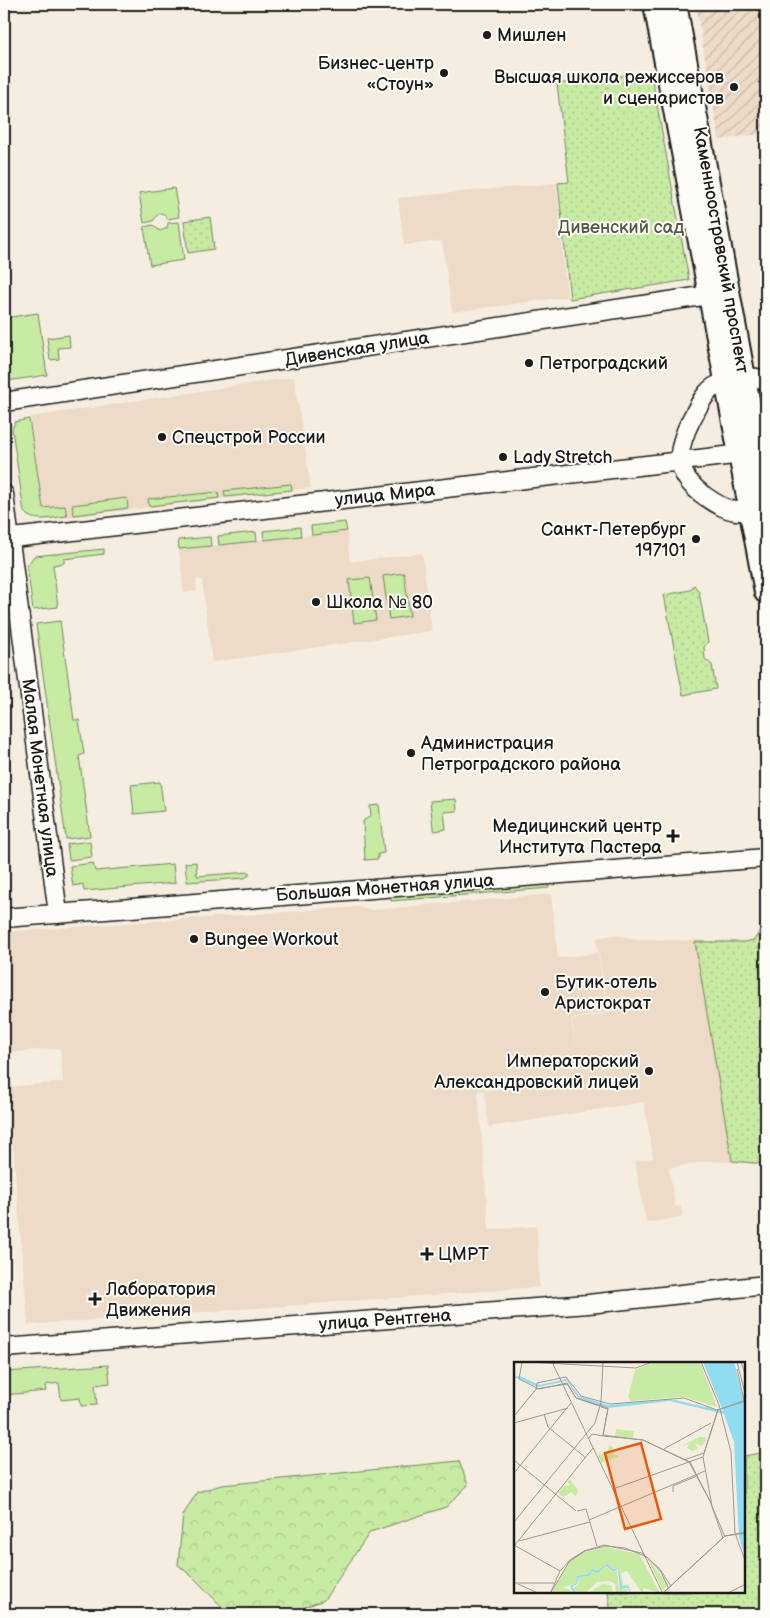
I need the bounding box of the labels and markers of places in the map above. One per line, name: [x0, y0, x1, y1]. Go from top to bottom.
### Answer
place label: Мишлен: [497, 25, 566, 46]
marker: Мишлен: [481, 29, 493, 41]
place label: Бизнес-центр «Стоун»: [318, 53, 434, 95]
marker: Бизнес-центр «Стоун»: [438, 67, 450, 79]
place label: Высшая школа режиссеров и сценаристов: [494, 67, 725, 109]
marker: Высшая школа режиссеров и сценаристов: [728, 81, 740, 93]
place label: Петроградский: [539, 353, 668, 374]
marker: Петроградский: [523, 357, 535, 369]
place label: Спецстрой России: [172, 427, 326, 448]
marker: Спецстрой России: [156, 431, 168, 443]
place label: Lady Stretch: [513, 447, 613, 468]
marker: Lady Stretch: [497, 451, 509, 463]
place label: Санкт-Петербург 197101: [541, 519, 686, 561]
marker: Санкт-Петербург 197101: [690, 533, 702, 545]
place label: Школа № 80: [326, 592, 433, 613]
marker: Школа № 80: [310, 596, 322, 608]
place label: Администрация Петроградского района: [420, 733, 621, 775]
marker: Администрация Петроградского района: [405, 747, 417, 759]
place label: Медицинский центр Института Пастера: [492, 816, 662, 858]
marker: Медицинский центр Института Пастера: [666, 829, 680, 843]
place label: Bungee Workout: [204, 929, 339, 950]
marker: Bungee Workout: [188, 933, 200, 945]
place label: Бутик-отель Аристократ: [554, 972, 657, 1014]
marker: Бутик-отель Аристократ: [539, 986, 551, 998]
place label: Императорский Александровский лицей: [433, 1051, 639, 1093]
marker: Императорский Александровский лицей: [643, 1065, 655, 1077]
place label: ЦМРТ: [438, 1244, 489, 1265]
marker: ЦМРТ: [420, 1247, 434, 1261]
place label: Лаборатория Движения: [105, 1279, 216, 1321]
marker: Лаборатория Движения: [88, 1292, 102, 1306]

